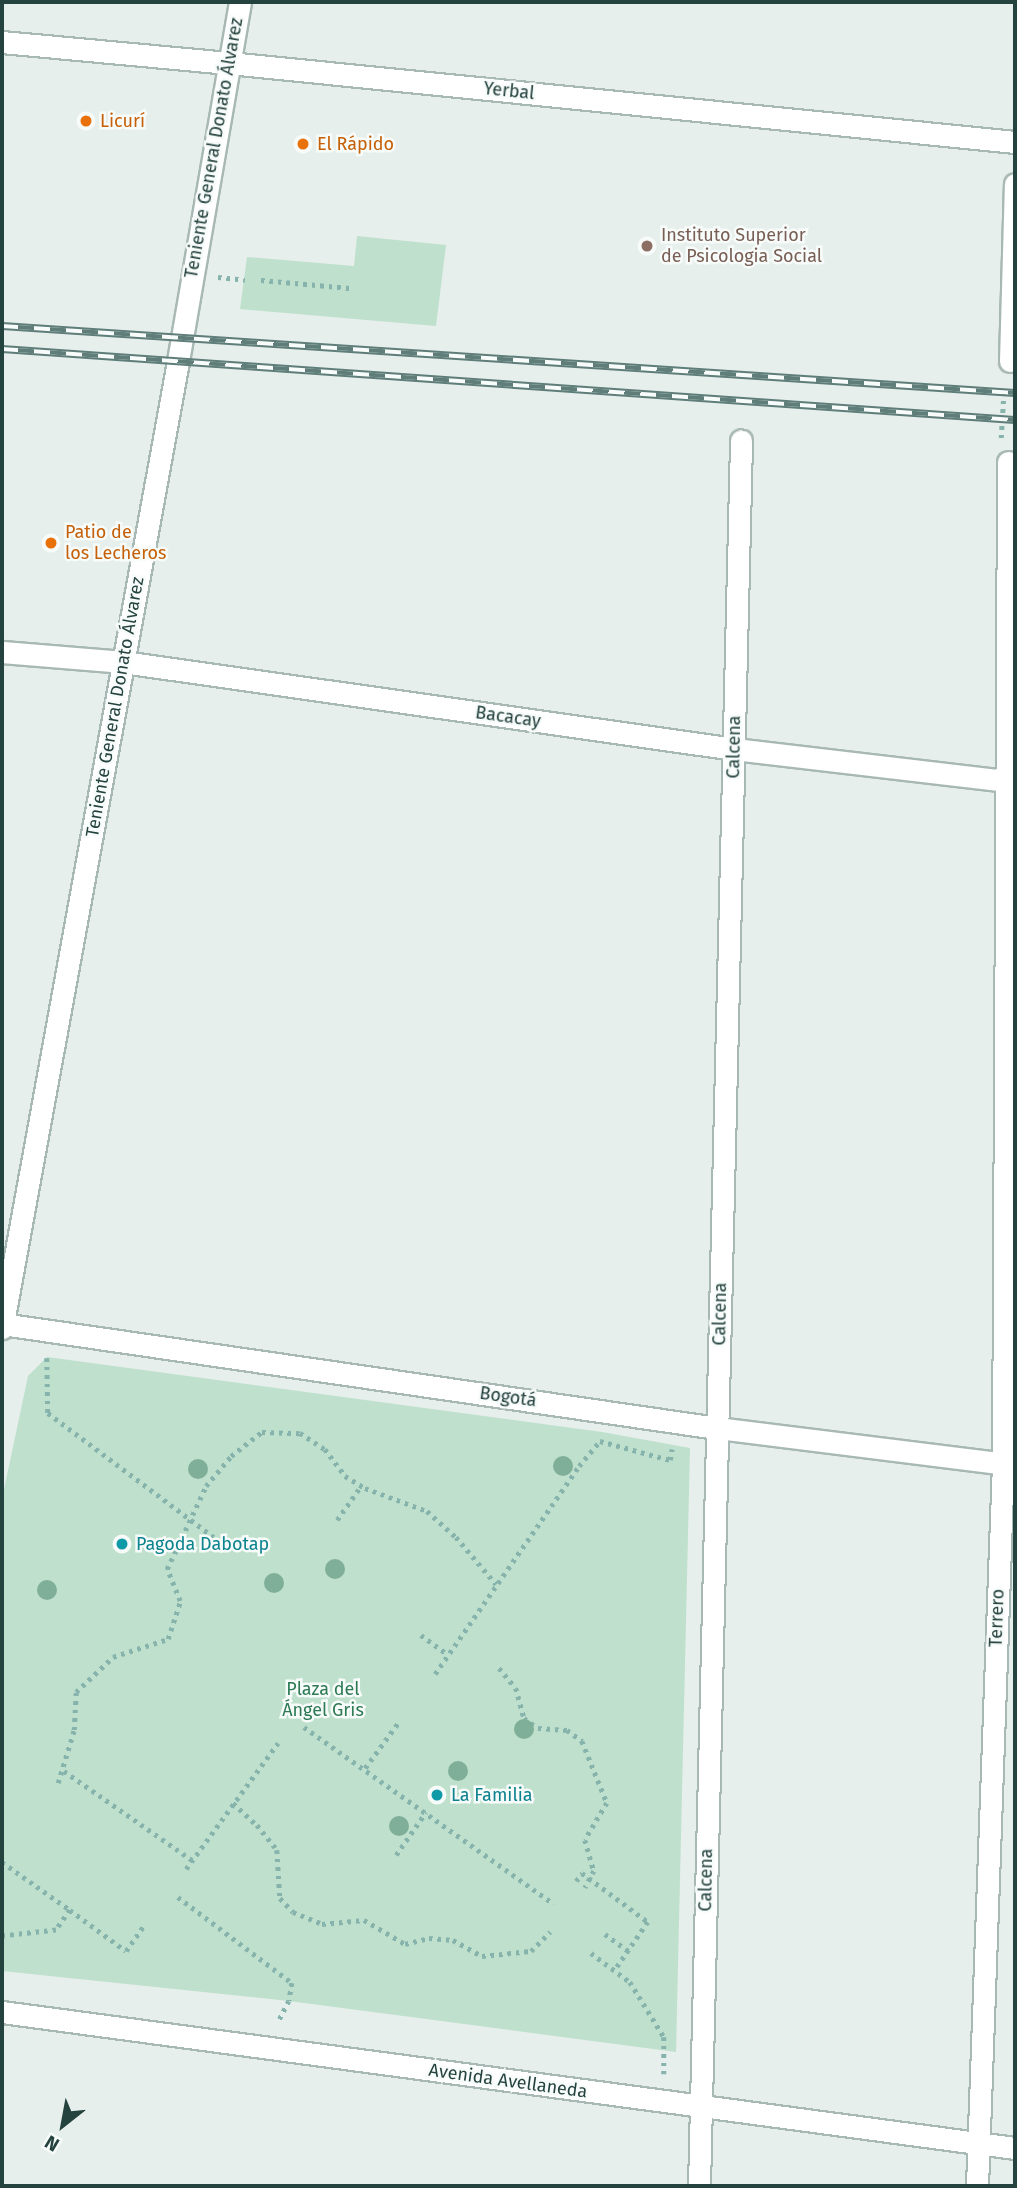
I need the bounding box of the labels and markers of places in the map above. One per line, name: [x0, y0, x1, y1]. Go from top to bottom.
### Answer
place label: Licurí: [100, 110, 145, 132]
marker: Licurí: [78, 113, 94, 129]
place label: El Rápido: [317, 133, 394, 155]
marker: El Rápido: [295, 136, 311, 152]
place label: Instituto Superior de Psicologia Social: [661, 225, 822, 268]
marker: Instituto Superior de Psicologia Social: [639, 238, 655, 254]
place label: Patio de los Lecheros: [65, 522, 166, 564]
marker: Patio de los Lecheros: [43, 535, 59, 551]
place label: Pagoda Dabotap: [136, 1533, 269, 1555]
marker: Pagoda Dabotap: [114, 1536, 130, 1552]
place label: La Familia: [451, 1784, 533, 1806]
marker: La Familia: [429, 1787, 445, 1803]

